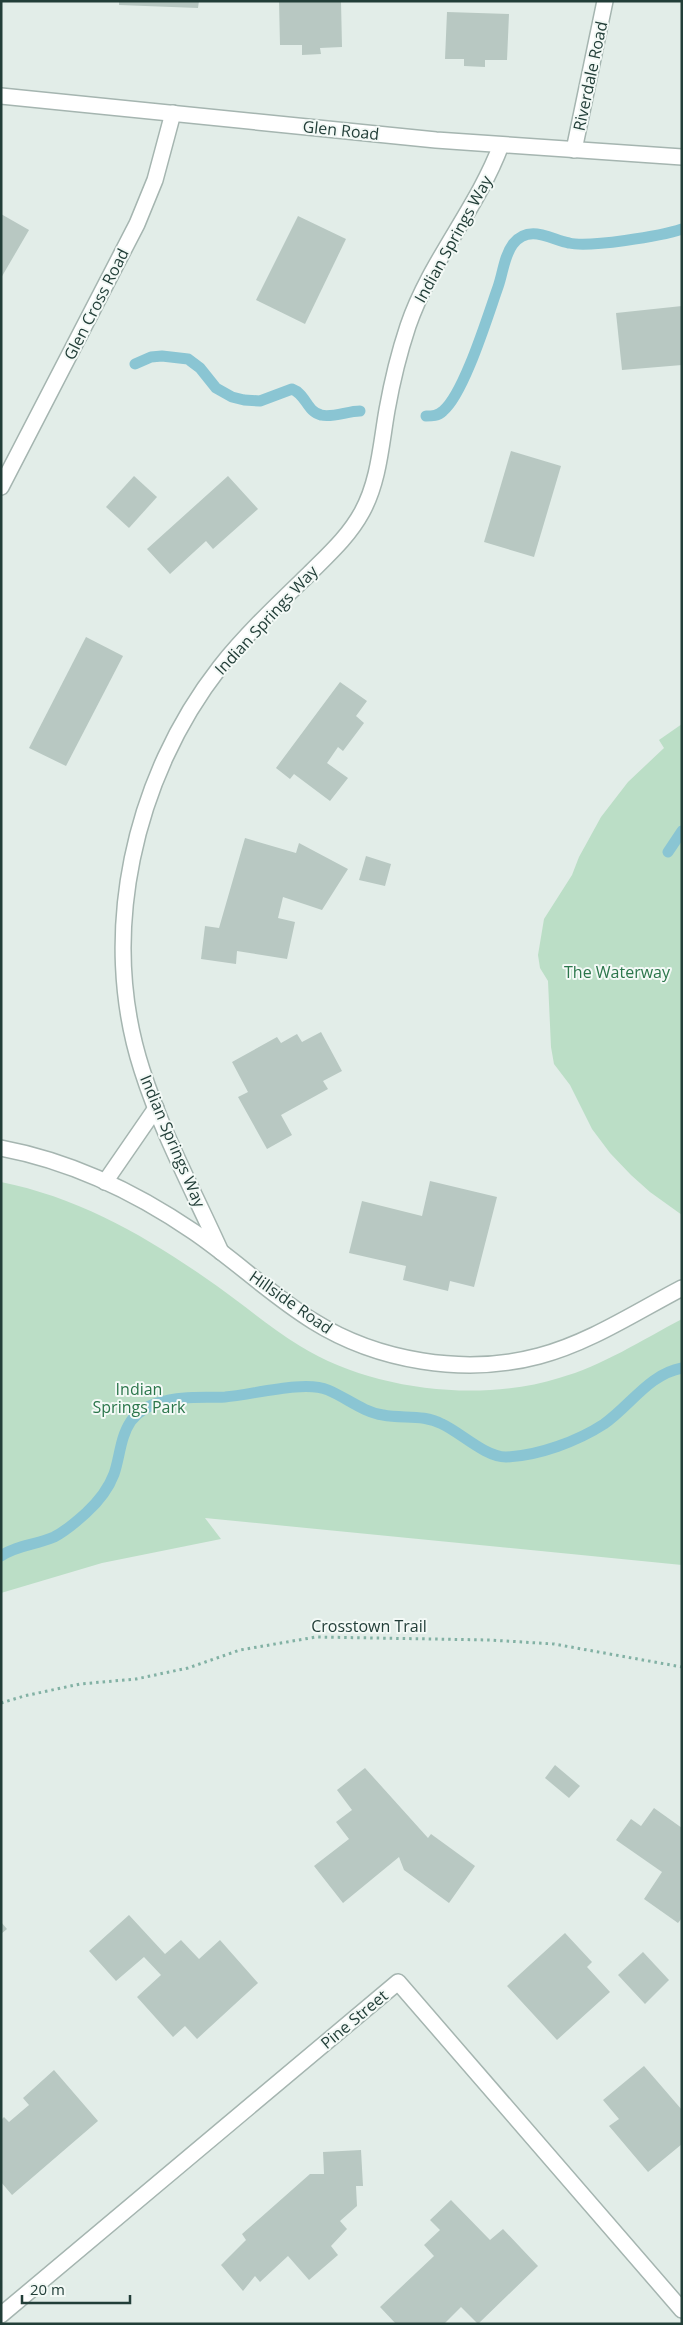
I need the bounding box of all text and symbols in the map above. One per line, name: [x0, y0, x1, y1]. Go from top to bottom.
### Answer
street label: Riverdale Road: [568, 19, 612, 133]
street label: Glen Road: [302, 115, 380, 145]
street label: Indian Springs Way: [409, 171, 498, 306]
street label: Glen Cross Road: [58, 244, 134, 364]
street label: Indian Springs Way: [210, 560, 323, 679]
park label: The Waterway: [564, 961, 671, 983]
street label: Indian Springs Way: [135, 1071, 211, 1212]
street label: Hillside Road: [245, 1265, 337, 1339]
park label: Indian Springs Park: [93, 1378, 186, 1418]
street label: Crosstown Trail: [311, 1615, 427, 1637]
street label: Pine Street: [316, 1984, 392, 2054]
scale bar: [22, 2272, 130, 2304]
text: 20 m: [30, 2279, 65, 2299]

